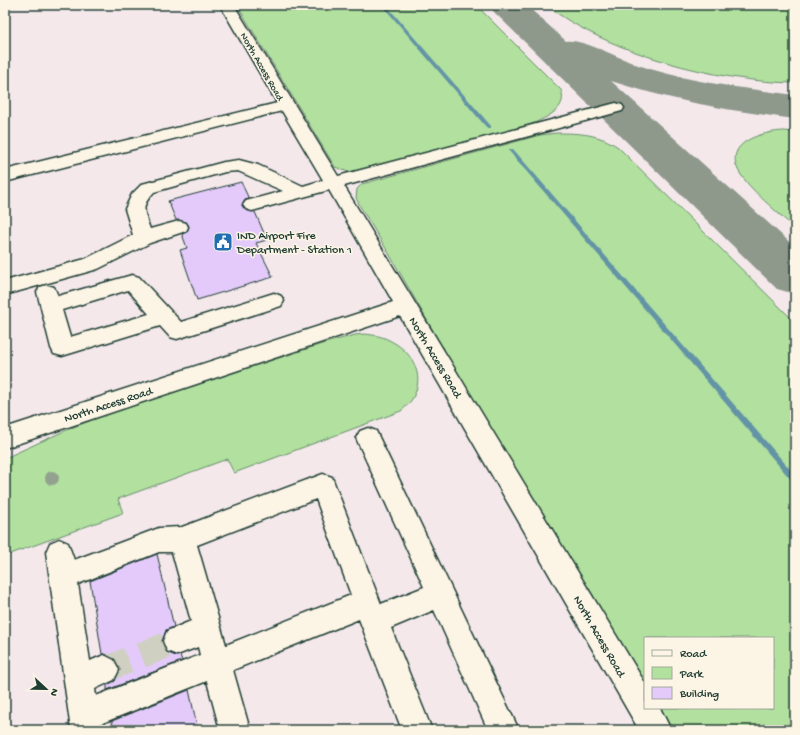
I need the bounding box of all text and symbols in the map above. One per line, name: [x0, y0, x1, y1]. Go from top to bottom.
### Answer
street label: North Access Road: [237, 31, 286, 104]
place label: IND Airport Fire Department - Station 1: [236, 230, 352, 258]
public building icon: IND Airport Fire Department - Station 1: [212, 231, 234, 253]
street label: North Access Road: [405, 315, 464, 402]
street label: North Access Road: [63, 385, 155, 427]
street label: North Access Road: [569, 594, 628, 681]
legend: [644, 637, 774, 709]
text: Road: [680, 648, 707, 662]
text: Park: [679, 668, 705, 682]
north arrow: [26, 669, 66, 709]
text: N: [47, 686, 60, 698]
text: Building: [679, 688, 719, 702]

